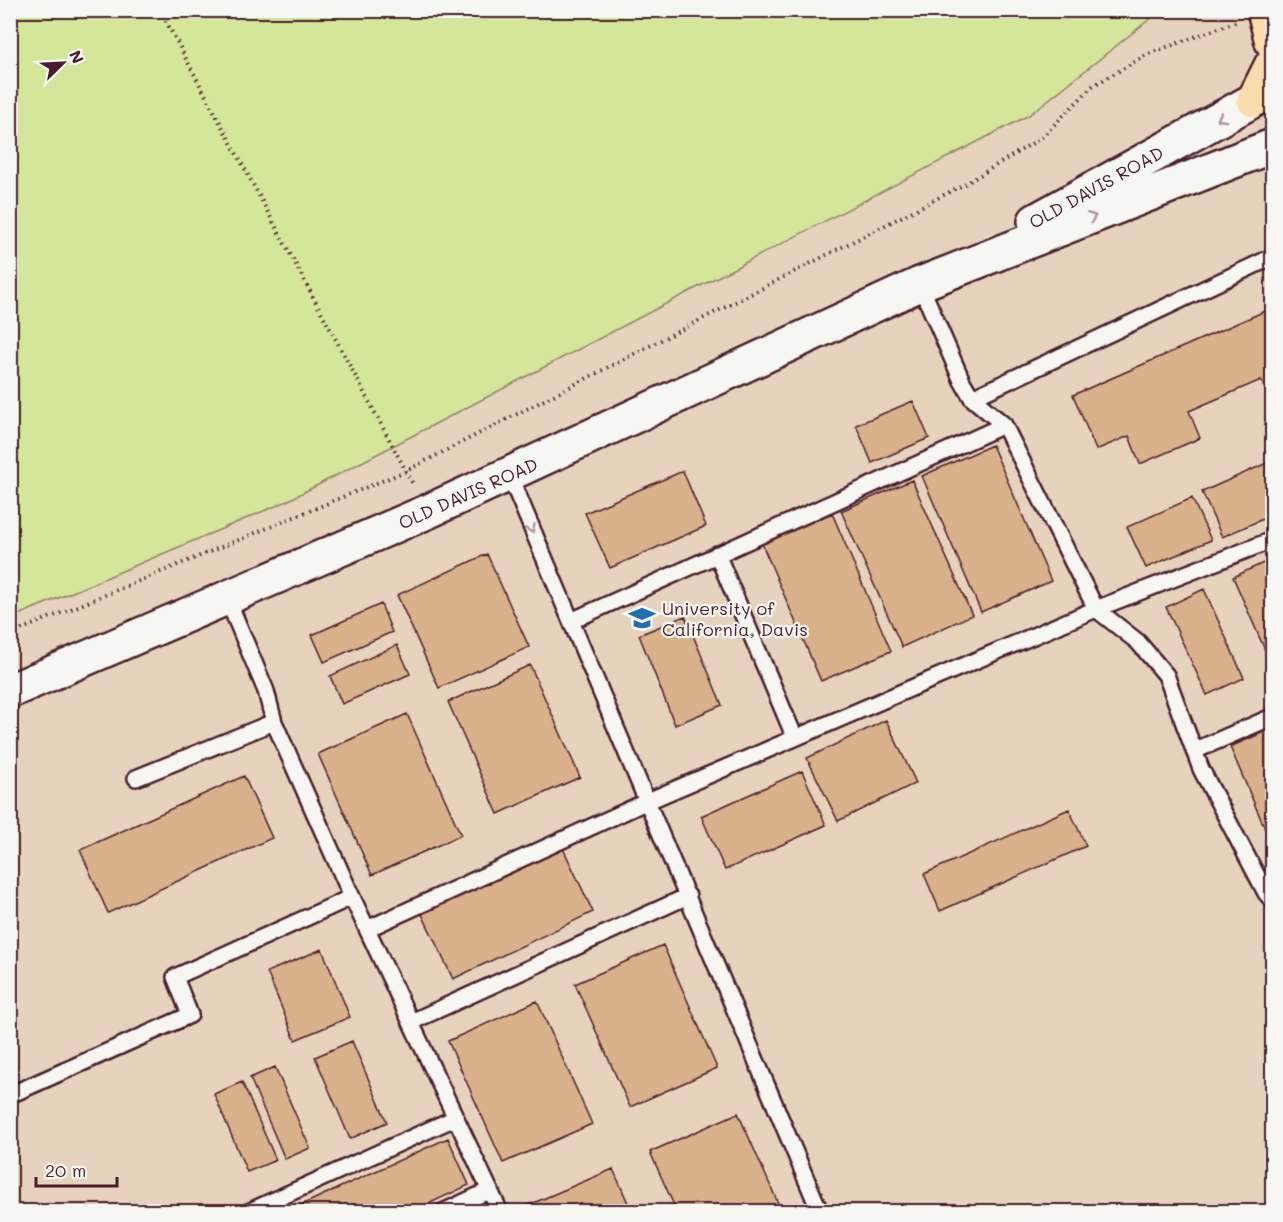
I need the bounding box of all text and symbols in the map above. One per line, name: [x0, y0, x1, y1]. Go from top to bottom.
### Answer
north arrow: [33, 33, 93, 93]
text: N: [65, 47, 89, 67]
one-way arrow: [1217, 111, 1227, 122]
street label: OLD DAVIS ROAD: [1025, 140, 1167, 234]
one-way arrow: [1086, 212, 1097, 224]
street label: OLD DAVIS ROAD: [395, 452, 541, 534]
one-way arrow: [524, 522, 536, 533]
place label: University of California, Davis: [662, 596, 808, 641]
school or university icon: University of California, Davis: [627, 603, 657, 633]
scale bar: [36, 1150, 117, 1188]
text: 20 m: [45, 1158, 86, 1182]

